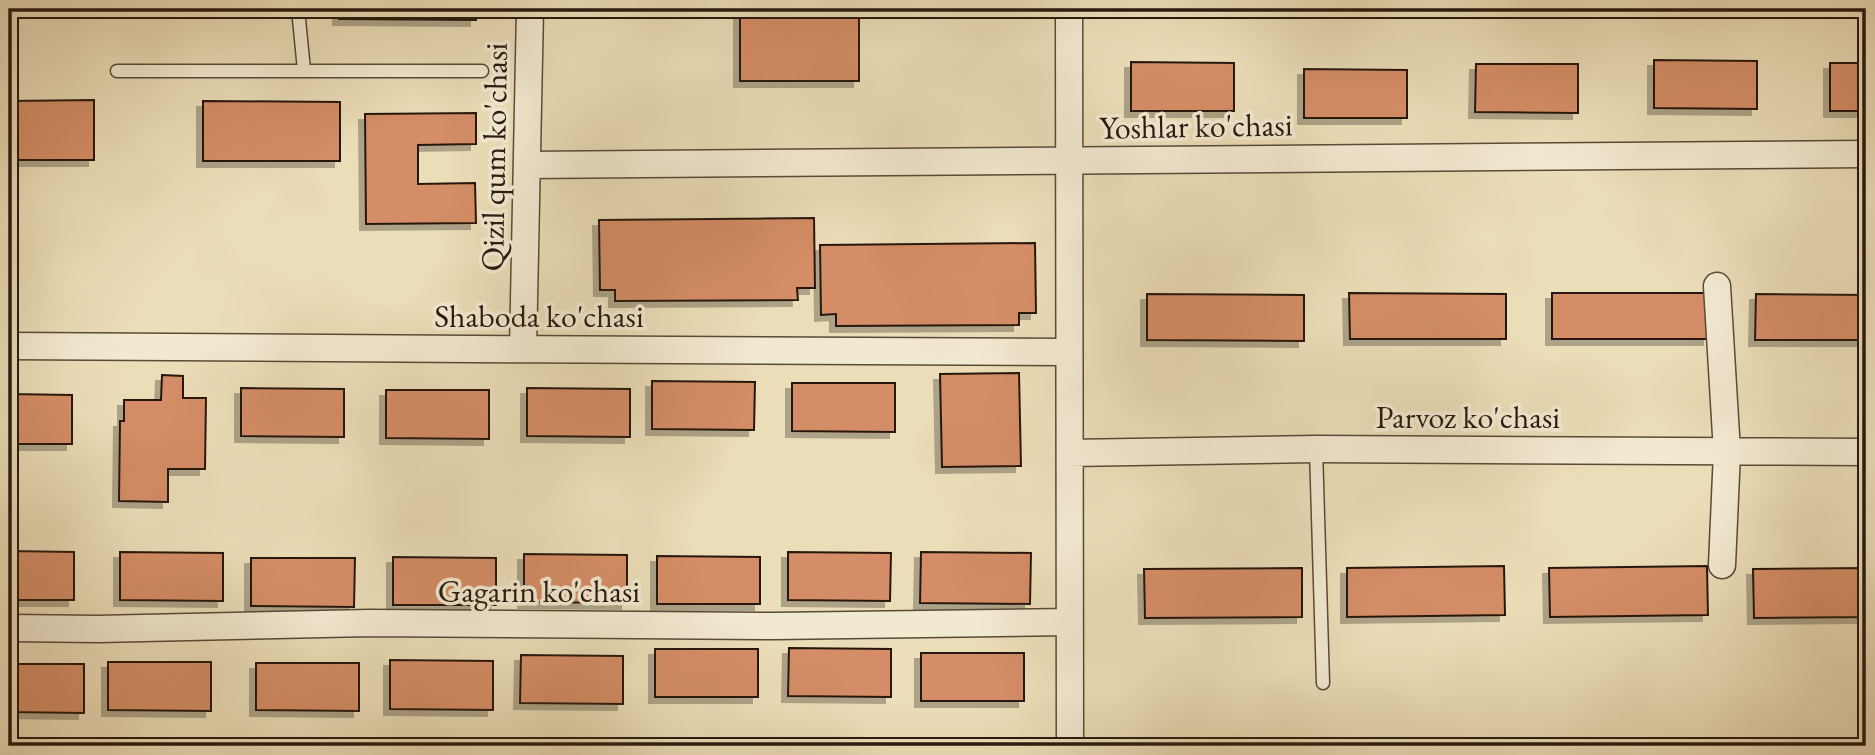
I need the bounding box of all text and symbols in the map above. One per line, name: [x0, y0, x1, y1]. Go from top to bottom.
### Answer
street label: Qizil qum ko'chasi: [471, 42, 517, 272]
street label: Yoshlar ko'chasi: [1099, 103, 1293, 149]
street label: Shaboda ko'chasi: [434, 295, 644, 337]
street label: Parvoz ko'chasi: [1376, 396, 1560, 438]
street label: Gagarin ko'chasi: [438, 570, 640, 612]

